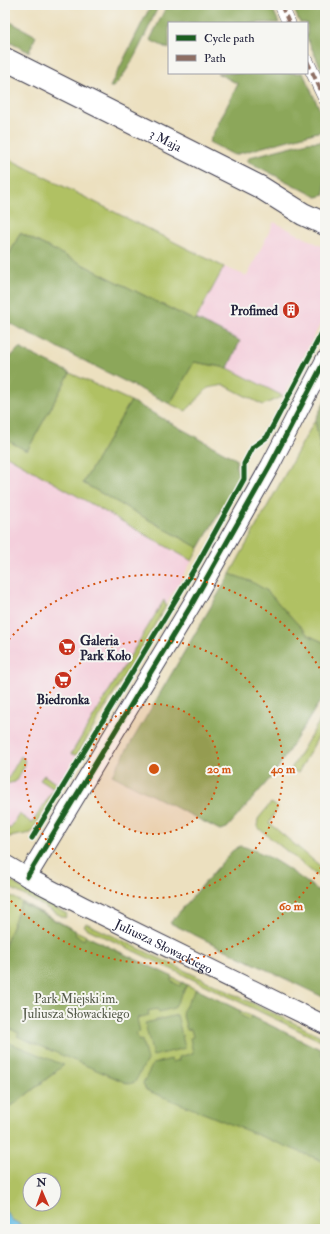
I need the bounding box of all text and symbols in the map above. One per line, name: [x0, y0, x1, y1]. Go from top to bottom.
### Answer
legend: [168, 22, 308, 74]
text: Cycle path: [204, 31, 255, 46]
text: Path: [204, 51, 227, 66]
street label: 3 Maja: [147, 126, 185, 156]
building icon: Profimed: [281, 300, 301, 320]
place label: Profimed: [230, 303, 279, 319]
place label: Galeria Park Koło: [80, 633, 132, 664]
supermarket icon: Galeria Park Koło: [57, 637, 77, 657]
supermarket icon: Biedronka: [53, 670, 73, 690]
place label: Biedronka: [37, 692, 90, 708]
centre of rings: [147, 762, 161, 776]
text: 20 m: [207, 762, 232, 777]
text: 40 m: [270, 762, 296, 777]
text: 60 m: [279, 899, 304, 914]
street label: Juliusza Słowackiego: [111, 916, 215, 978]
park label: Park Miejski im. Juliusza Słowackiego: [22, 991, 129, 1022]
north arrow: [22, 1172, 62, 1212]
text: N: [36, 1176, 48, 1189]

